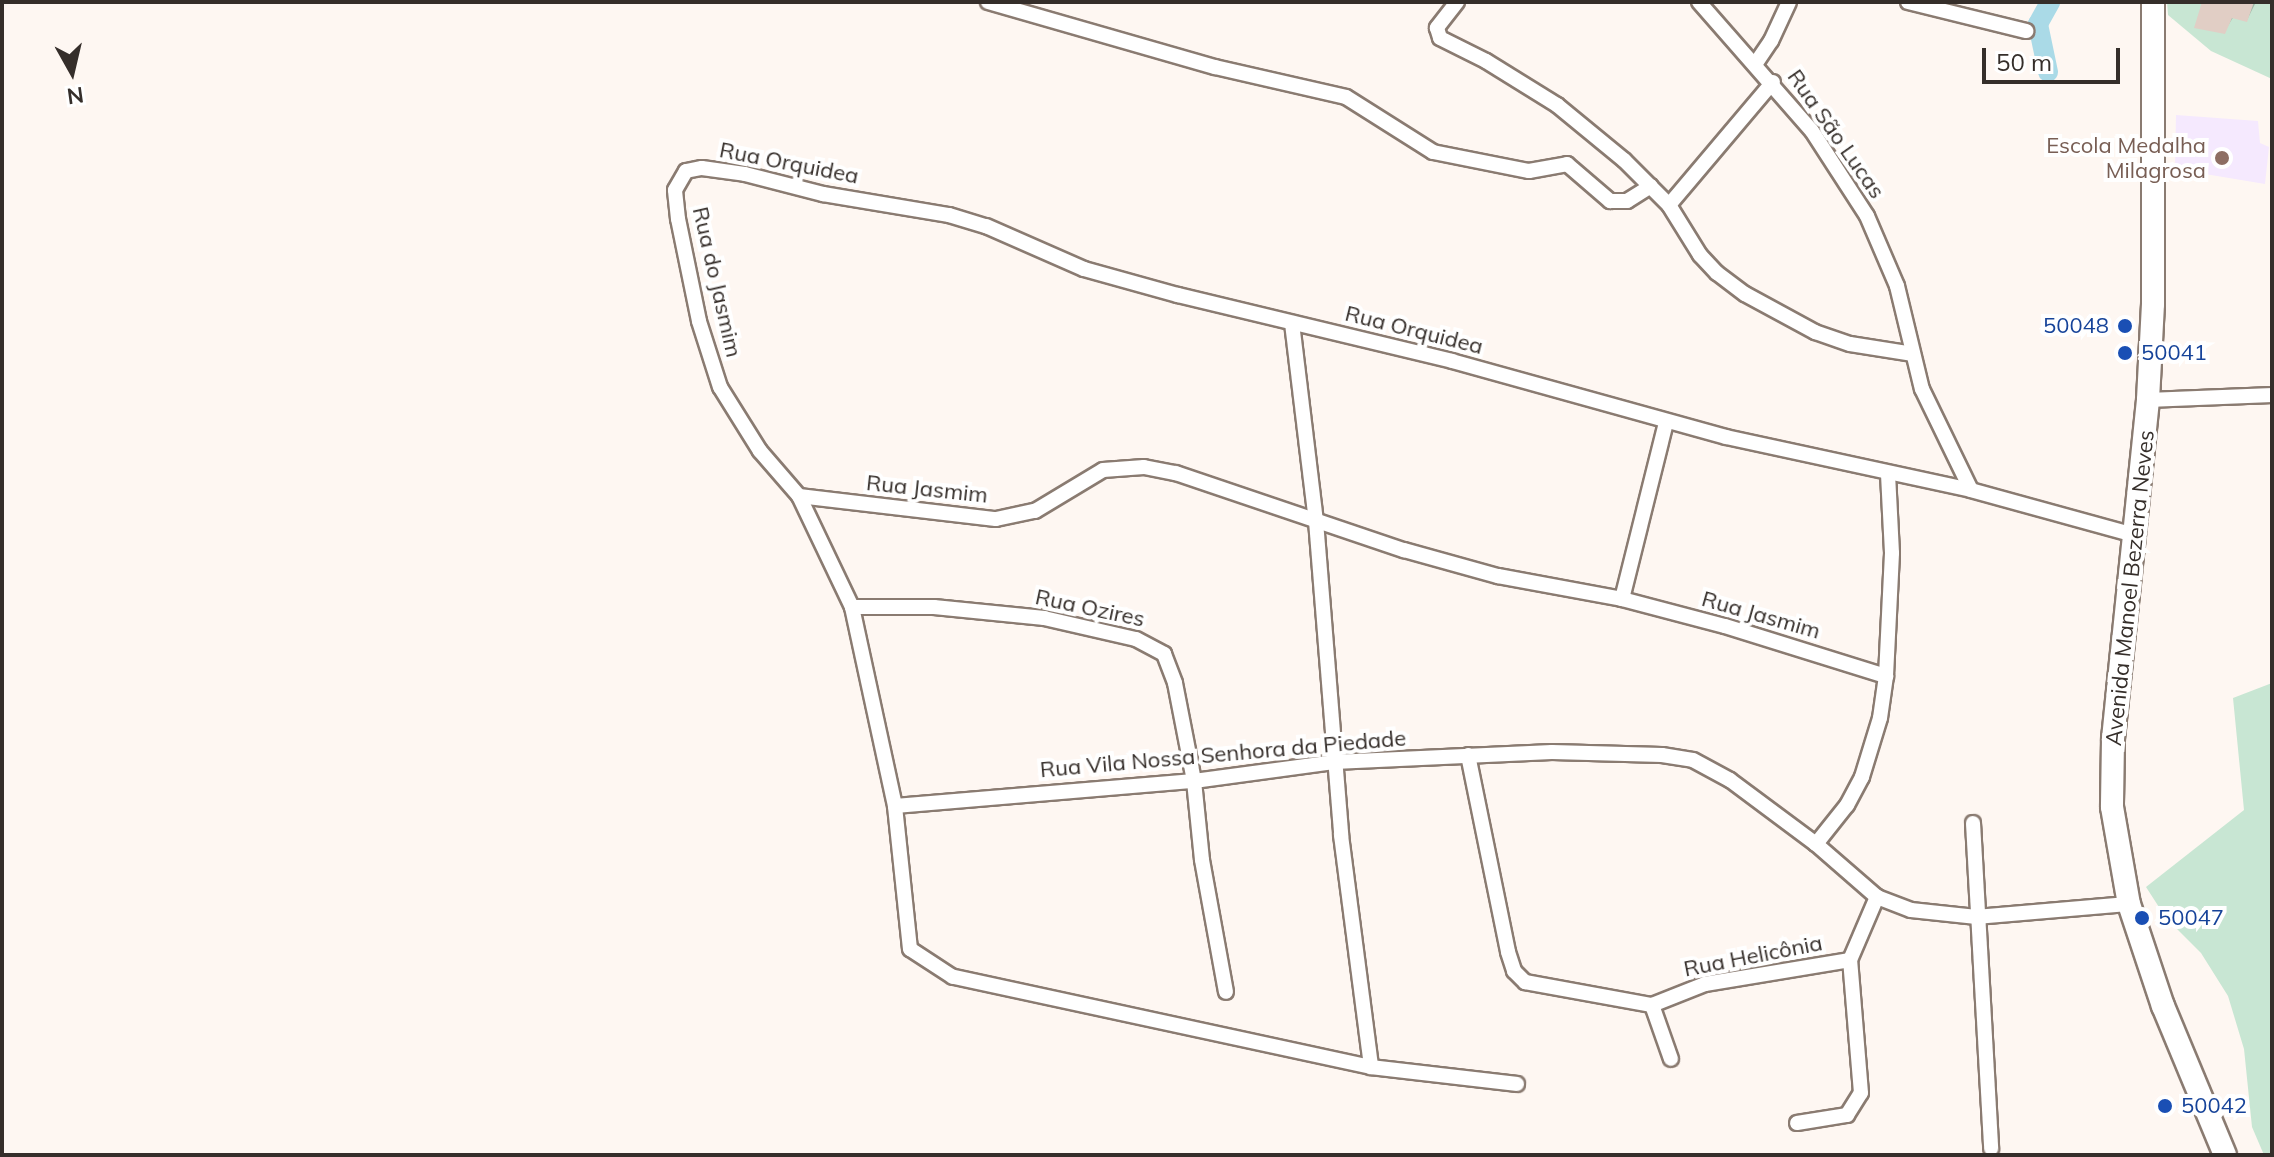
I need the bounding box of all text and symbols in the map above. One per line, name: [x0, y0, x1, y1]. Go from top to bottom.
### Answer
north arrow: [32, 32, 112, 112]
scale bar: [1986, 32, 2124, 82]
text: 50 m: [1996, 47, 2052, 77]
street label: Rua São Lucas: [1782, 64, 1890, 204]
text: N: [65, 81, 86, 111]
place label: Escola Medalha Milagrosa: [2046, 132, 2206, 184]
street label: Rua Orquidea: [717, 137, 861, 189]
marker: Escola Medalha Milagrosa: [2213, 149, 2231, 167]
street label: Rua do Jasmim: [687, 204, 747, 360]
street label: Rua Orquidea: [1342, 300, 1486, 360]
place label: 50048: [2043, 313, 2109, 339]
marker: 50048: [2116, 317, 2134, 335]
place label: 50041: [2141, 340, 2207, 366]
marker: 50041: [2116, 344, 2134, 362]
street label: Avenida Manoel Bezerra Neves: [2100, 429, 2160, 747]
street label: Rua Jasmim: [865, 469, 989, 509]
street label: Rua Ozires: [1033, 584, 1147, 632]
street label: Rua Jasmim: [1699, 585, 1823, 645]
street label: Rua Vila Nossa Senhora da Piedade: [1039, 725, 1407, 783]
place label: 50047: [2158, 905, 2224, 931]
marker: 50047: [2133, 909, 2151, 927]
street label: Rua Helicônia: [1681, 930, 1825, 982]
place label: 50042: [2181, 1093, 2247, 1119]
marker: 50042: [2156, 1097, 2174, 1115]

